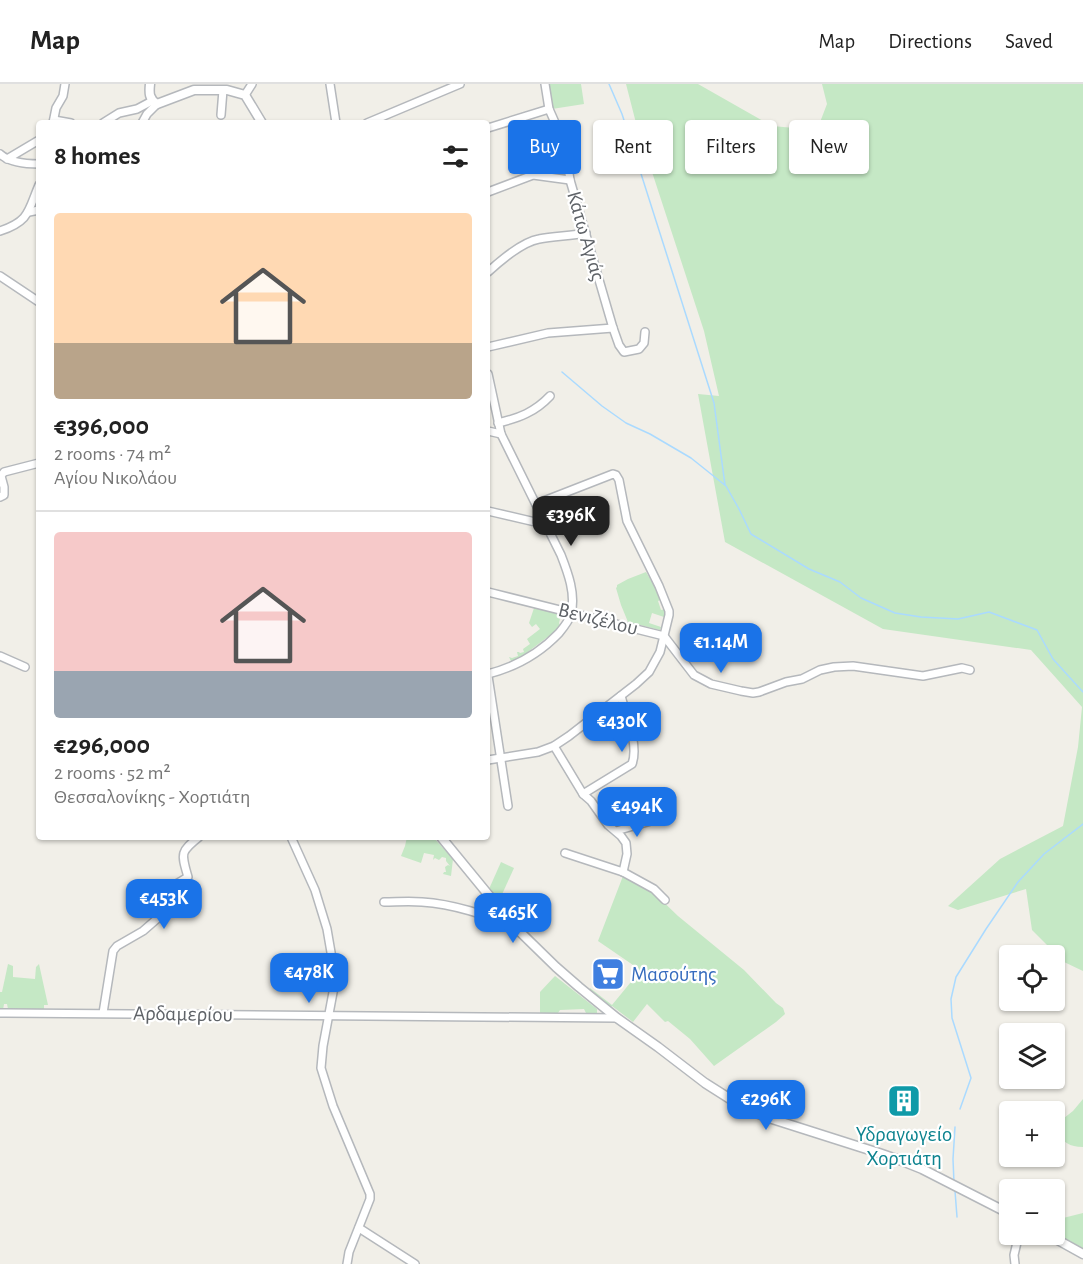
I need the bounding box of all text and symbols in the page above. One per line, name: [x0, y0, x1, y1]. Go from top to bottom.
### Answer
text: Map: [30, 27, 80, 55]
text: Map: [819, 31, 855, 52]
text: Directions: [888, 31, 972, 52]
text: Saved: [1005, 31, 1053, 52]
chip: Buy: [508, 120, 581, 174]
chip: Rent: [593, 120, 673, 174]
chip: Filters: [685, 120, 777, 174]
chip: New: [789, 120, 869, 174]
icon: filters: [439, 140, 472, 173]
text: 8 homes: [54, 143, 141, 169]
street label: Κάτω Αγιάς: [563, 189, 609, 283]
icon: home: [209, 252, 317, 360]
text: €396,000: [54, 413, 149, 439]
text: 2 rooms · 74 m²: [54, 444, 171, 464]
text: Αγίου Νικολάου: [54, 468, 177, 488]
pin: €396K: [529, 496, 613, 547]
text: €396K: [547, 505, 595, 525]
icon: home: [209, 571, 317, 679]
street label: Βενιζέλου: [556, 599, 640, 639]
pin: €1.14M: [672, 623, 770, 674]
text: €1.14M: [694, 632, 748, 652]
pin: €430K: [580, 702, 664, 753]
text: €430K: [597, 711, 647, 731]
text: €296,000: [54, 732, 150, 758]
text: 2 rooms · 52 m²: [54, 763, 171, 783]
text: Θεσσαλονίκης - Χορτιάτη: [54, 787, 250, 807]
pin: €494K: [595, 787, 679, 838]
text: €494K: [612, 796, 662, 816]
pin: €453K: [122, 879, 206, 930]
text: €453K: [140, 888, 188, 908]
pin: €465K: [471, 893, 555, 944]
text: €465K: [488, 902, 538, 922]
map controls: [999, 945, 1065, 1245]
button: locate: [999, 945, 1065, 1011]
pin: €478K: [267, 953, 351, 1004]
supermarket icon: Μασούτης: [590, 956, 626, 992]
text: €478K: [284, 962, 334, 982]
place label: Μασούτης: [631, 964, 717, 985]
street label: Αρδαμερίου: [133, 1003, 233, 1025]
button: layers: [999, 1023, 1065, 1089]
pin: €296K: [724, 1080, 808, 1131]
building icon: Υδραγωγείο Χορτιάτη: [886, 1083, 922, 1119]
text: €296K: [741, 1089, 791, 1109]
button: +: [999, 1101, 1065, 1167]
place label: Υδραγωγείο Χορτιάτη: [856, 1124, 952, 1169]
button: −: [999, 1179, 1065, 1245]

